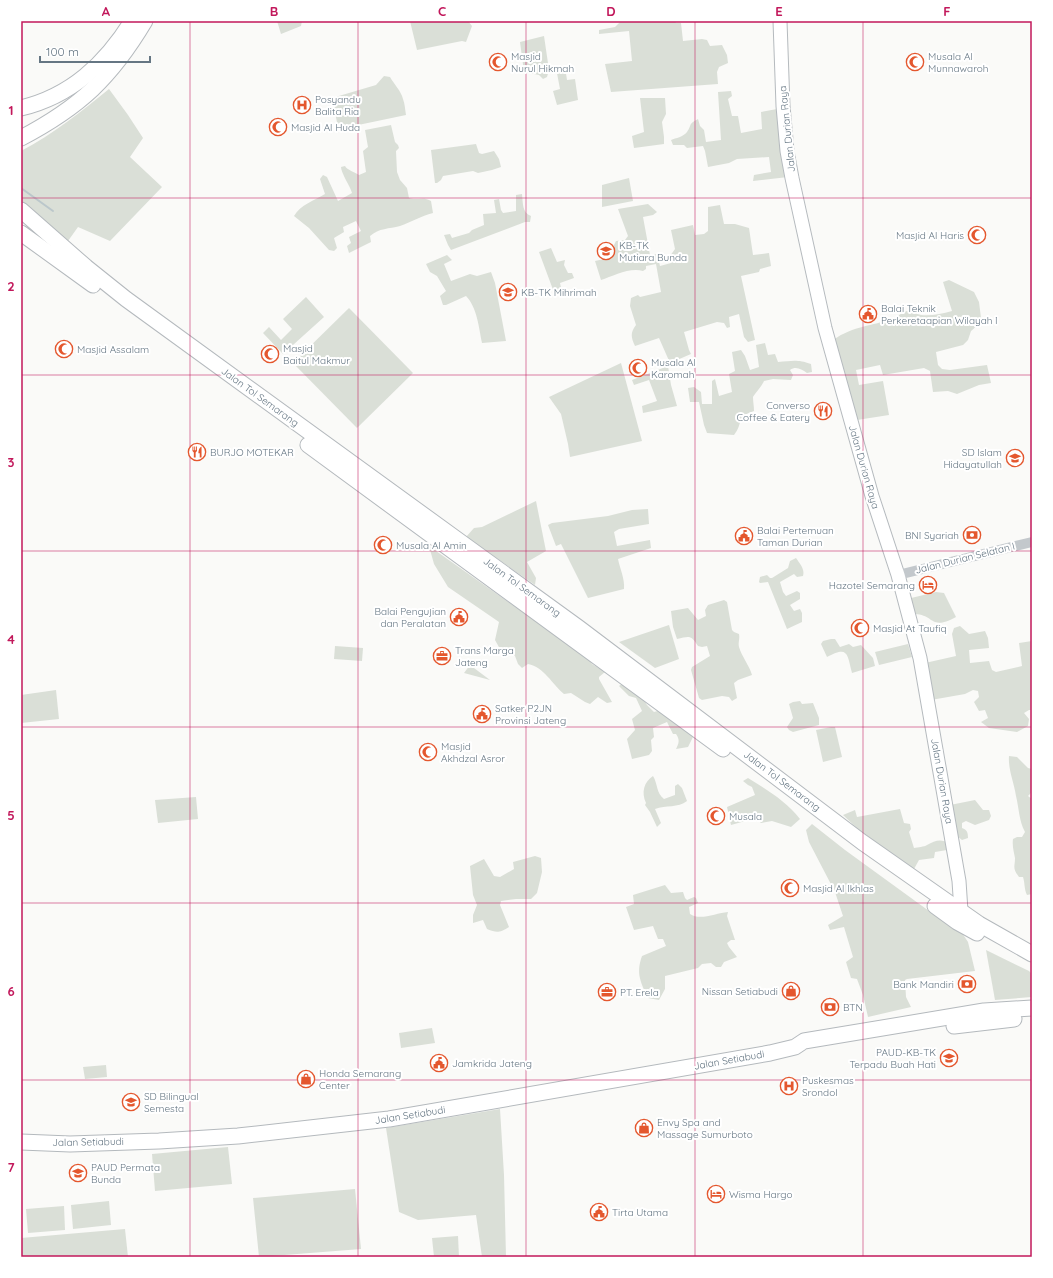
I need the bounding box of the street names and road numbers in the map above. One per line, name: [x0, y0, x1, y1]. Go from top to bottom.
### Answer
street label: Jalan Durian Raya: [776, 85, 798, 173]
street label: Jalan Tol Semarang: [219, 364, 301, 430]
street label: Jalan Durian Raya: [846, 424, 882, 510]
street label: Jalan Durian Selatan I: [914, 539, 1016, 577]
street label: Jalan Tol Semarang: [481, 554, 563, 620]
street label: Jalan Durian Raya: [928, 737, 956, 825]
street label: Jalan Tol Semarang: [741, 748, 823, 814]
street label: Jalan Setiabudi: [693, 1047, 765, 1073]
street label: Jalan Setiabudi: [374, 1103, 446, 1127]
street label: Jalan Setiabudi: [52, 1135, 124, 1149]

